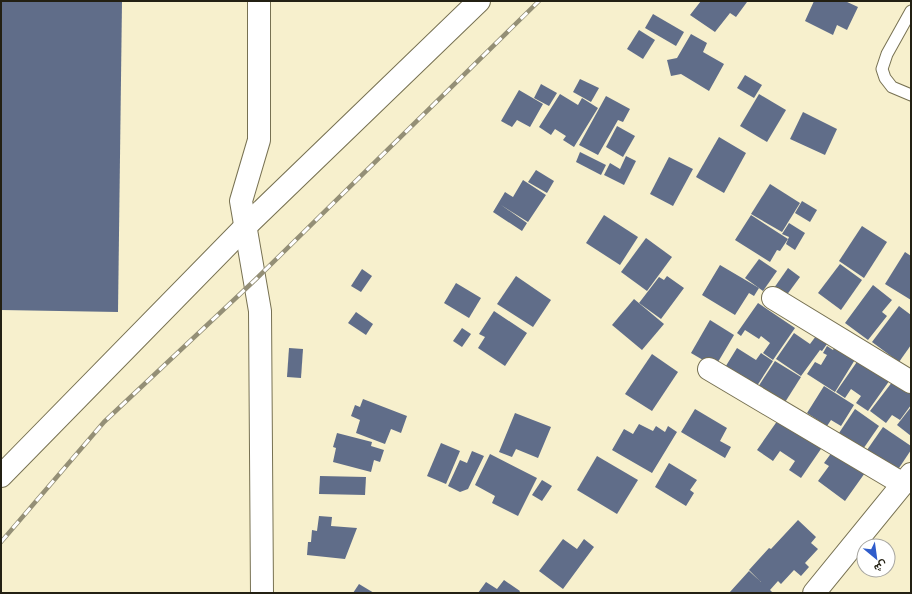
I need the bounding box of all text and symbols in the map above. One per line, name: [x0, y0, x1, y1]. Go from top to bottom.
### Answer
north arrow: [856, 538, 896, 578]
text: ش: [871, 557, 891, 577]

